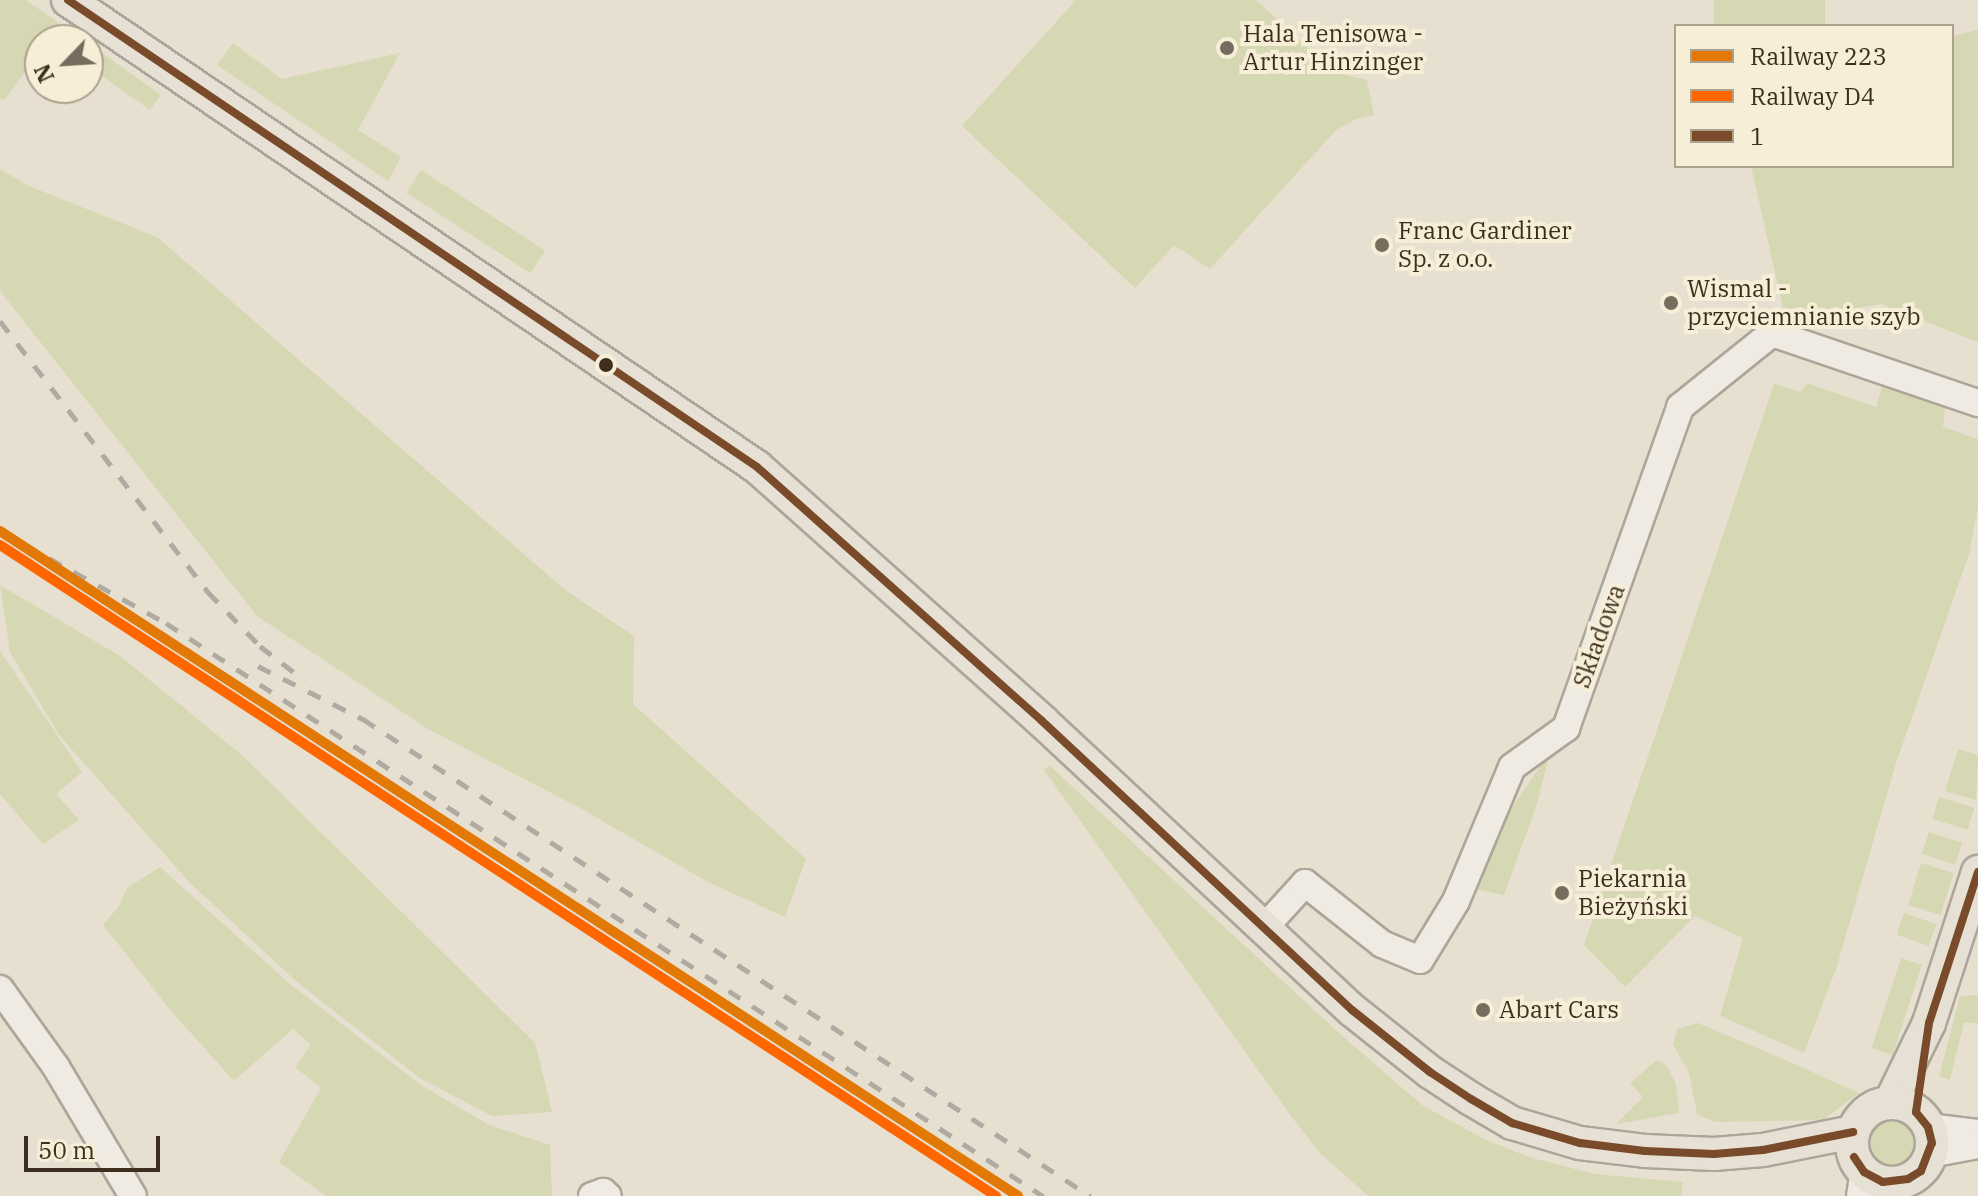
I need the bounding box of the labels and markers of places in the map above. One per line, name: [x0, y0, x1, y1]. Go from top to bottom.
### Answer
place label: Hala Tenisowa - Artur Hinzinger: [1243, 20, 1423, 76]
marker: Hala Tenisowa - Artur Hinzinger: [1218, 39, 1236, 57]
place label: Franc Gardiner Sp. z o.o.: [1398, 217, 1572, 273]
marker: Franc Gardiner Sp. z o.o.: [1373, 236, 1391, 254]
place label: Wismal - przyciemnianie szyb: [1687, 275, 1921, 331]
marker: Wismal - przyciemnianie szyb: [1662, 294, 1680, 312]
unlabelled marker: [598, 357, 614, 373]
place label: Piekarnia Bieżyński: [1578, 865, 1688, 921]
marker: Piekarnia Bieżyński: [1553, 884, 1571, 902]
place label: Abart Cars: [1499, 996, 1619, 1024]
marker: Abart Cars: [1474, 1001, 1492, 1019]

